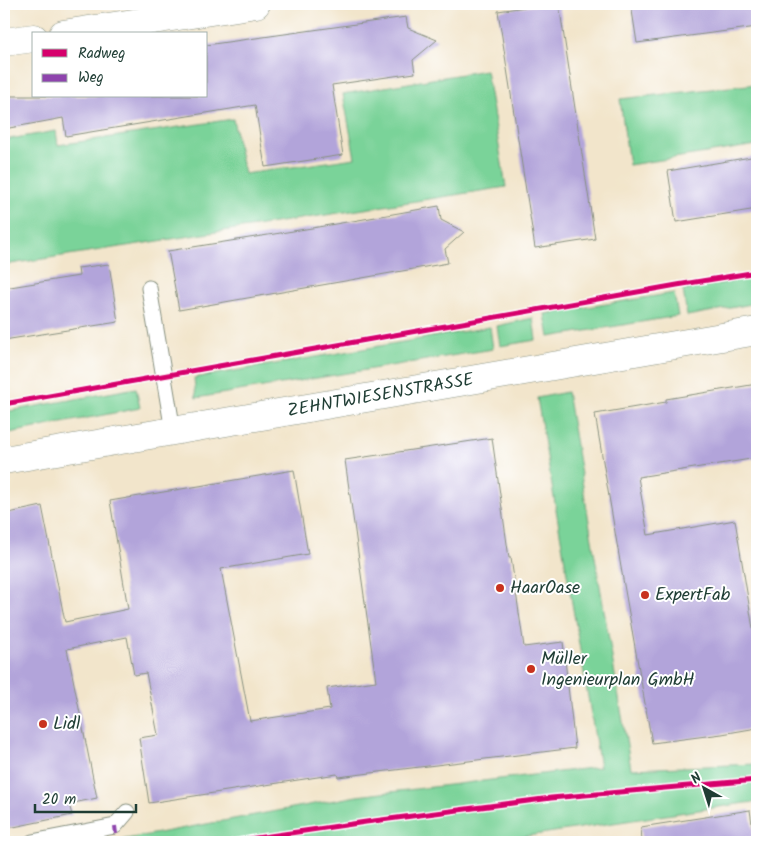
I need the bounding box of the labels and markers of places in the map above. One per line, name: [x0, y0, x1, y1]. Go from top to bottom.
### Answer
place label: HaarOase: [510, 574, 580, 603]
place label: ExpertFab: [655, 581, 731, 610]
marker: HaarOase: [494, 582, 506, 594]
marker: ExpertFab: [639, 589, 651, 601]
place label: Müller Ingenieurplan GmbH: [541, 645, 695, 695]
marker: Müller Ingenieurplan GmbH: [525, 663, 537, 675]
place label: Lidl: [53, 710, 81, 739]
marker: Lidl: [37, 718, 49, 730]

